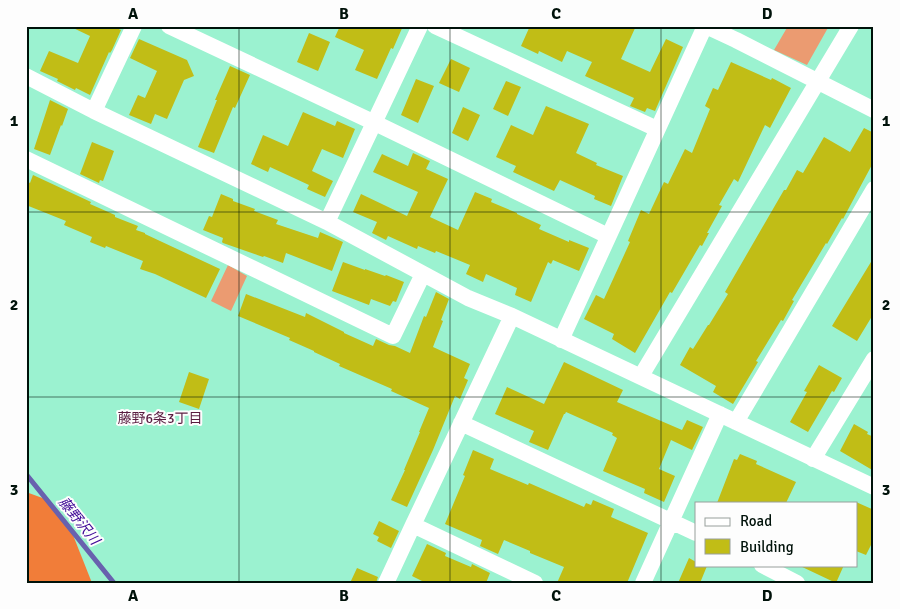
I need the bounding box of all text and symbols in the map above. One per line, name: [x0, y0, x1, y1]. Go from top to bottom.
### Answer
text: A: [128, 4, 139, 24]
text: B: [339, 4, 349, 24]
text: C: [551, 4, 561, 24]
text: D: [762, 4, 773, 24]
text: 1: [10, 111, 19, 131]
text: 1: [882, 111, 891, 131]
text: 2: [10, 295, 18, 315]
text: 2: [882, 295, 890, 315]
district label: 藤野6条3丁目: [117, 410, 203, 427]
text: 3: [10, 480, 18, 500]
text: 3: [882, 480, 890, 500]
water label: 藤野沢川: [55, 494, 104, 550]
legend: [695, 502, 858, 566]
text: Road: [740, 512, 772, 530]
text: Building: [740, 538, 794, 556]
text: A: [128, 586, 139, 606]
text: B: [339, 586, 349, 606]
text: C: [551, 586, 561, 606]
text: D: [762, 586, 773, 606]

